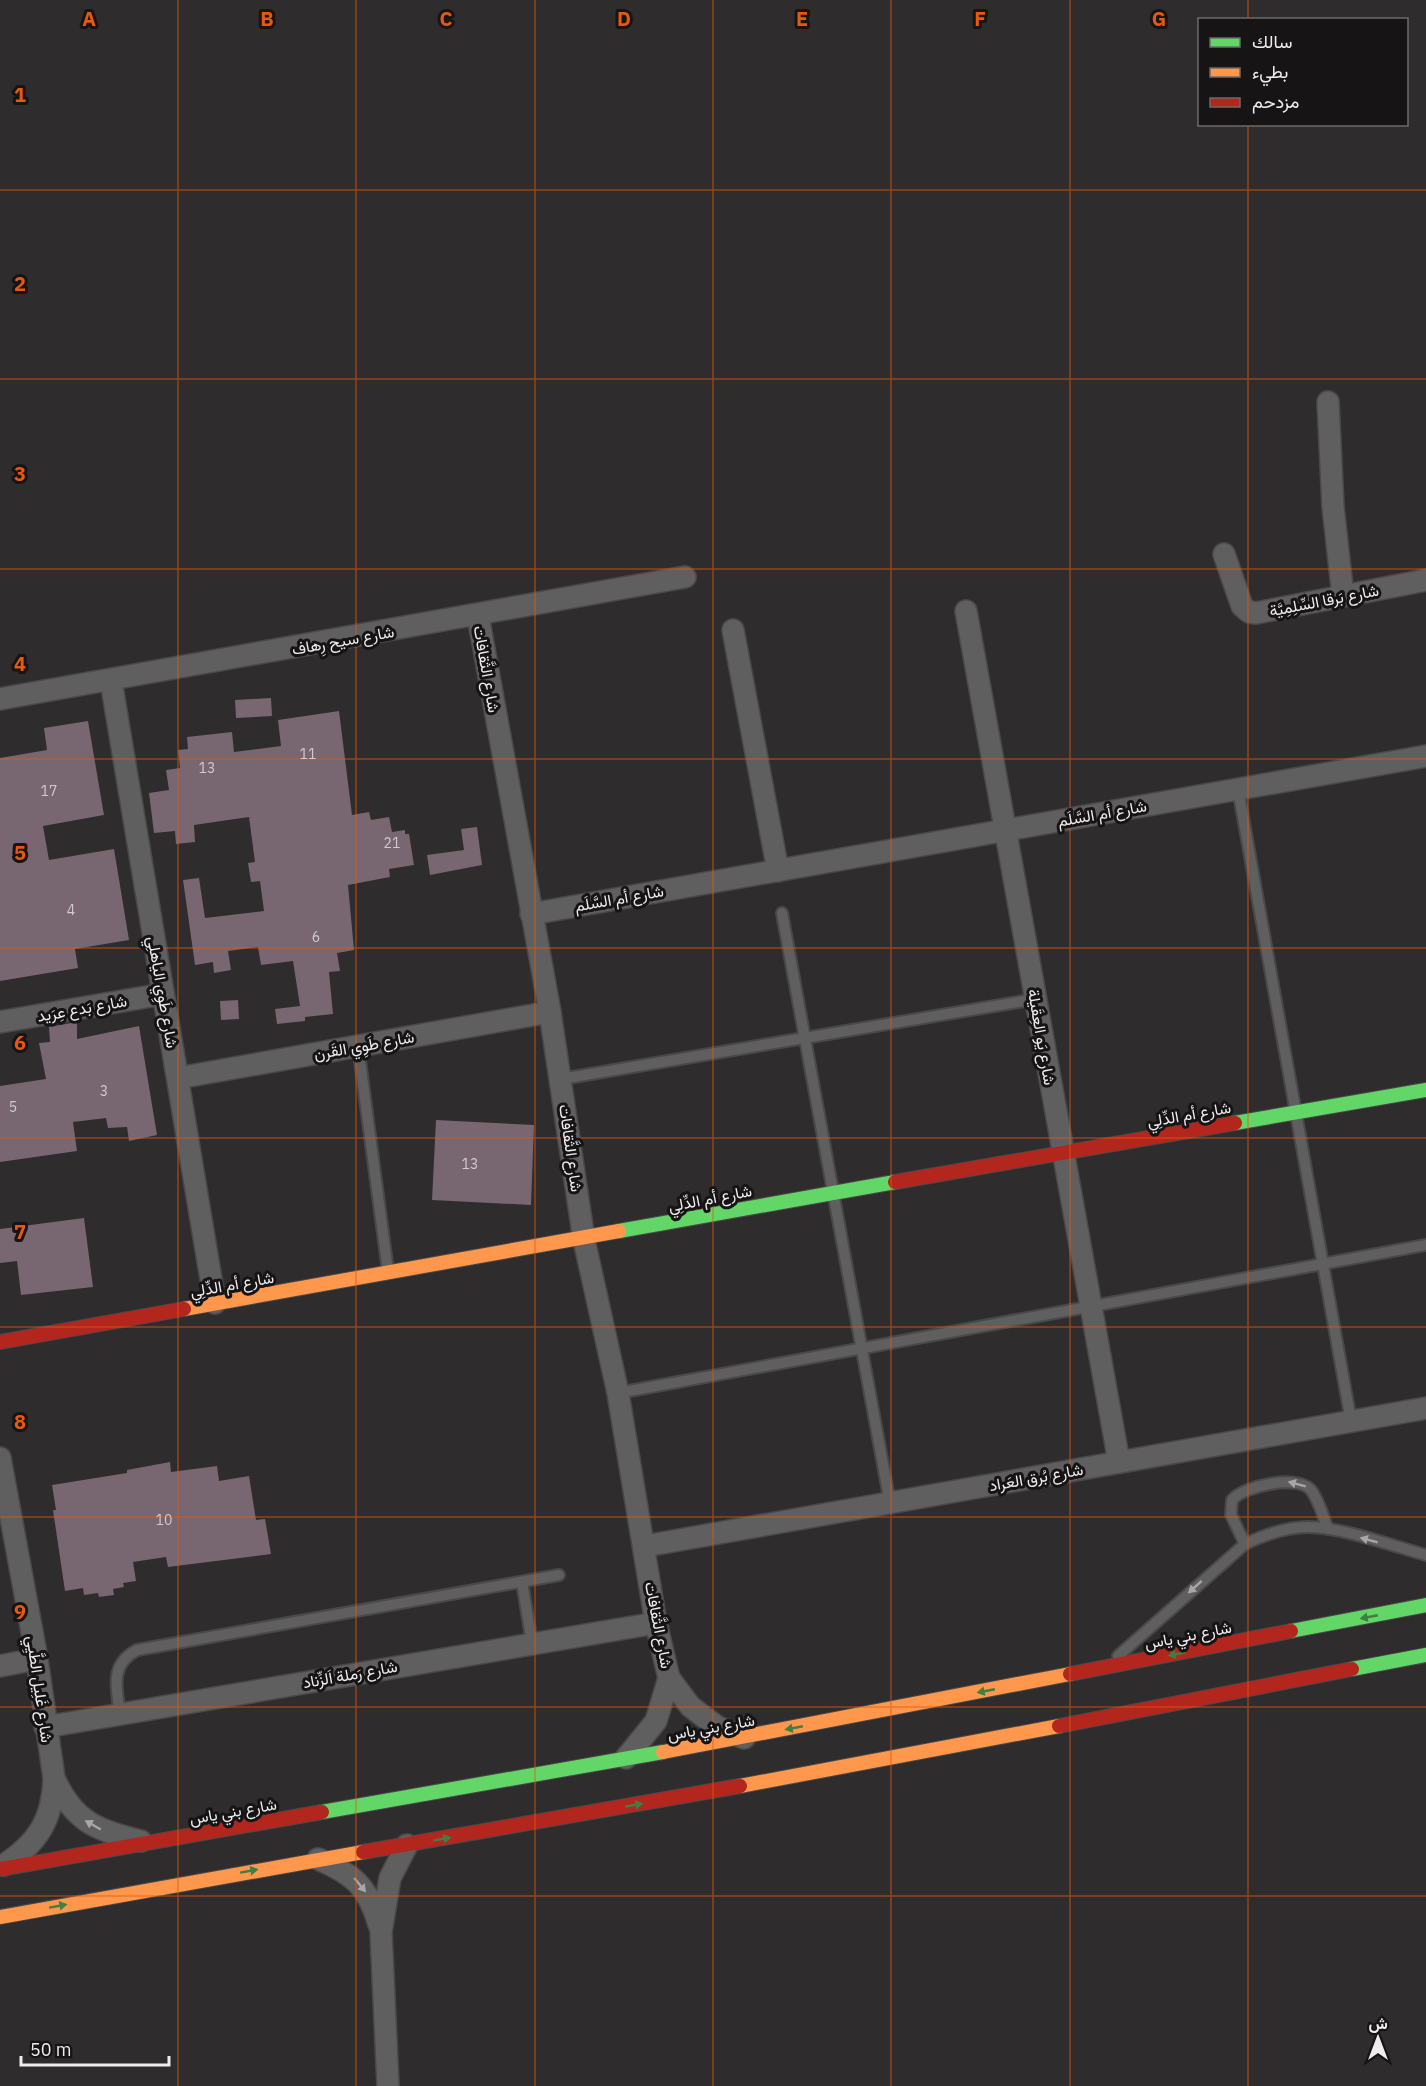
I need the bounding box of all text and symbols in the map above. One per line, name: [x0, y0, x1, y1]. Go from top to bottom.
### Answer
text: A: [82, 5, 96, 32]
text: B: [260, 5, 274, 32]
text: C: [439, 5, 453, 32]
text: D: [617, 5, 631, 32]
text: E: [796, 5, 808, 32]
text: F: [974, 5, 986, 32]
text: G: [1152, 5, 1166, 32]
legend: [1198, 18, 1408, 126]
text: سالك: [1252, 30, 1292, 53]
text: بطيء: [1252, 60, 1288, 87]
text: 1: [14, 81, 26, 108]
text: مزدحم: [1252, 90, 1299, 114]
text: 2: [14, 270, 26, 297]
text: 3: [14, 460, 26, 487]
street label: شارع بَرقا السِّلِمِيَّة: [1267, 580, 1381, 622]
street label: شارع سيح رِهاف: [290, 621, 396, 662]
street label: شارع الثَّقافات: [468, 624, 505, 714]
text: 4: [14, 650, 26, 677]
house number: 11: [300, 745, 316, 763]
house number: 13: [199, 759, 215, 777]
house number: 17: [41, 782, 57, 800]
street label: شارع أم السَّلَم: [1056, 795, 1148, 833]
house number: 21: [384, 834, 400, 852]
text: 5: [14, 839, 26, 866]
street label: شارع أم السَّلَم: [573, 880, 665, 918]
house number: 4: [67, 901, 75, 919]
house number: 6: [312, 928, 320, 946]
street label: شارع طَوِي الياهلِي: [139, 934, 183, 1050]
street label: شارع يَو العِقَيلة: [1022, 987, 1060, 1087]
street label: شارع بَدع عِرَيد: [36, 990, 129, 1028]
street label: شارع طَوِي القَرن: [312, 1026, 416, 1068]
text: 6: [14, 1029, 26, 1056]
house number: 3: [100, 1082, 108, 1100]
street label: شارع أم الدِّلِي: [1146, 1097, 1233, 1135]
house number: 5: [9, 1098, 17, 1116]
street label: شارع الثَّقافات: [553, 1103, 588, 1193]
house number: 13: [462, 1155, 478, 1173]
street label: شارع أم الدِّلِي: [666, 1180, 754, 1220]
text: 7: [14, 1218, 26, 1245]
street label: شارع أم الدِّلِي: [189, 1267, 276, 1305]
text: 8: [14, 1408, 26, 1435]
street label: شارع بُرق العَراد: [987, 1459, 1085, 1497]
one-way arrow: [1288, 1479, 1306, 1489]
house number: 10: [156, 1511, 172, 1529]
one-way arrow: [1360, 1535, 1378, 1544]
street label: شارع الثَّقافات: [639, 1580, 678, 1671]
one-way arrow: [1188, 1580, 1203, 1593]
text: 9: [14, 1598, 26, 1625]
one-way arrow: [1359, 1612, 1378, 1622]
street label: شارع بني ياس: [1143, 1617, 1234, 1657]
street label: شارع غَلِيل الطَّيِي: [19, 1634, 58, 1744]
one-way arrow: [1167, 1650, 1186, 1659]
street label: شارع رَملة اَلزِّناد: [301, 1656, 399, 1694]
one-way arrow: [976, 1687, 995, 1696]
street label: شارع بني ياس: [666, 1709, 757, 1748]
one-way arrow: [785, 1724, 804, 1733]
street label: شارع بني ياس: [188, 1793, 279, 1832]
one-way arrow: [624, 1800, 643, 1809]
one-way arrow: [84, 1820, 101, 1830]
one-way arrow: [432, 1834, 451, 1843]
one-way arrow: [240, 1866, 259, 1875]
one-way arrow: [354, 1878, 366, 1893]
one-way arrow: [48, 1901, 67, 1910]
north arrow: [1348, 2008, 1408, 2068]
text: ش: [1368, 2013, 1388, 2033]
scale bar: [21, 2029, 170, 2067]
text: 50 m: [30, 2038, 72, 2061]

